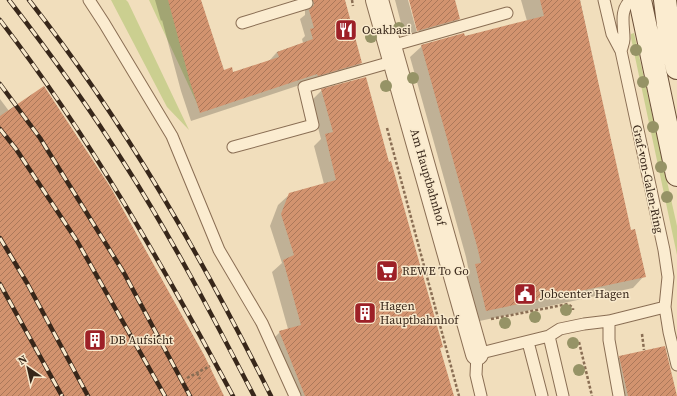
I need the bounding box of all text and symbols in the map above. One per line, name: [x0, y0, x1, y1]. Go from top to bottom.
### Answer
restaurant icon: Ocakbasi: [333, 17, 359, 43]
place label: Ocakbasi: [362, 22, 411, 38]
street label: Graf-von-Galen-Ring: [629, 123, 667, 235]
street label: Am Hauptbahnhof: [407, 127, 450, 229]
supermarket icon: REWE To Go: [374, 258, 400, 284]
place label: REWE To Go: [402, 263, 469, 279]
public building icon: Jobcenter Hagen: [512, 281, 538, 307]
place label: Jobcenter Hagen: [539, 286, 629, 302]
place label: Hagen Hauptbahnhof: [380, 298, 460, 328]
building icon: Hagen Hauptbahnhof: [352, 300, 378, 326]
building icon: DB Aufsicht: [82, 327, 108, 353]
place label: DB Aufsicht: [110, 332, 173, 348]
north arrow: [8, 348, 48, 388]
text: N: [15, 352, 30, 369]

